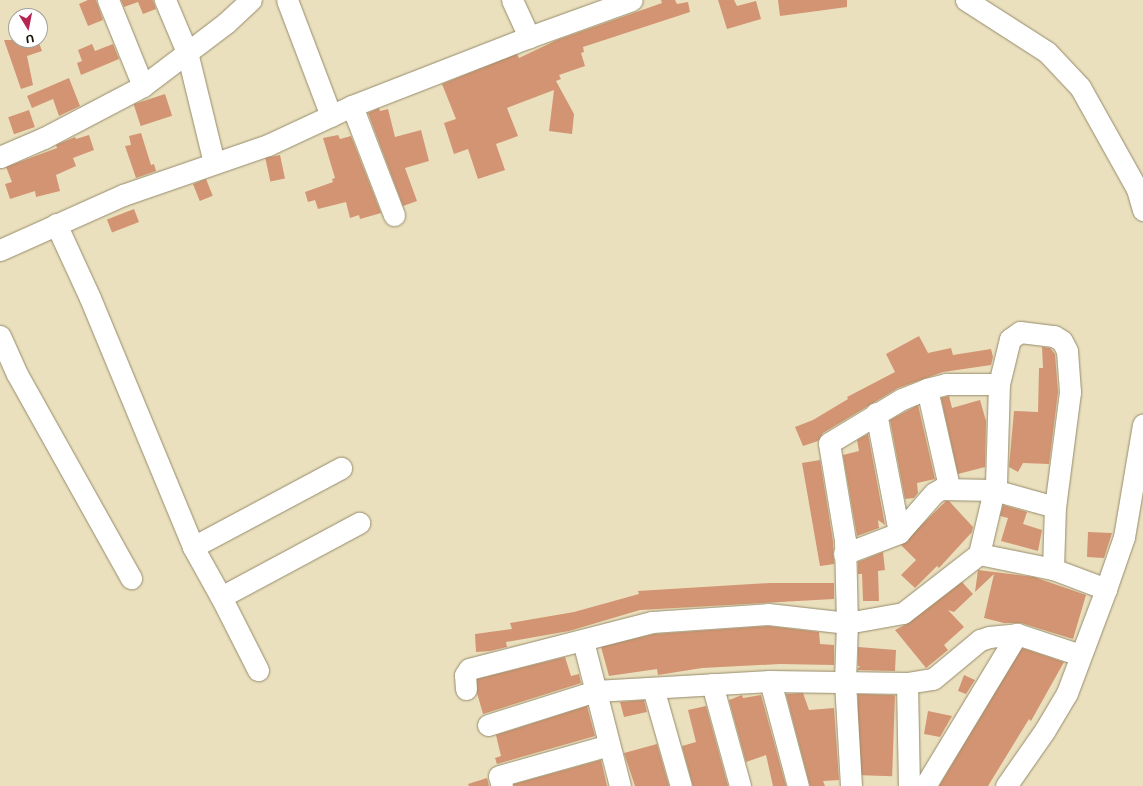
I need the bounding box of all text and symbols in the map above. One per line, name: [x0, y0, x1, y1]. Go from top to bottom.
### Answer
north arrow: [8, 8, 48, 48]
text: U: [24, 31, 35, 46]

